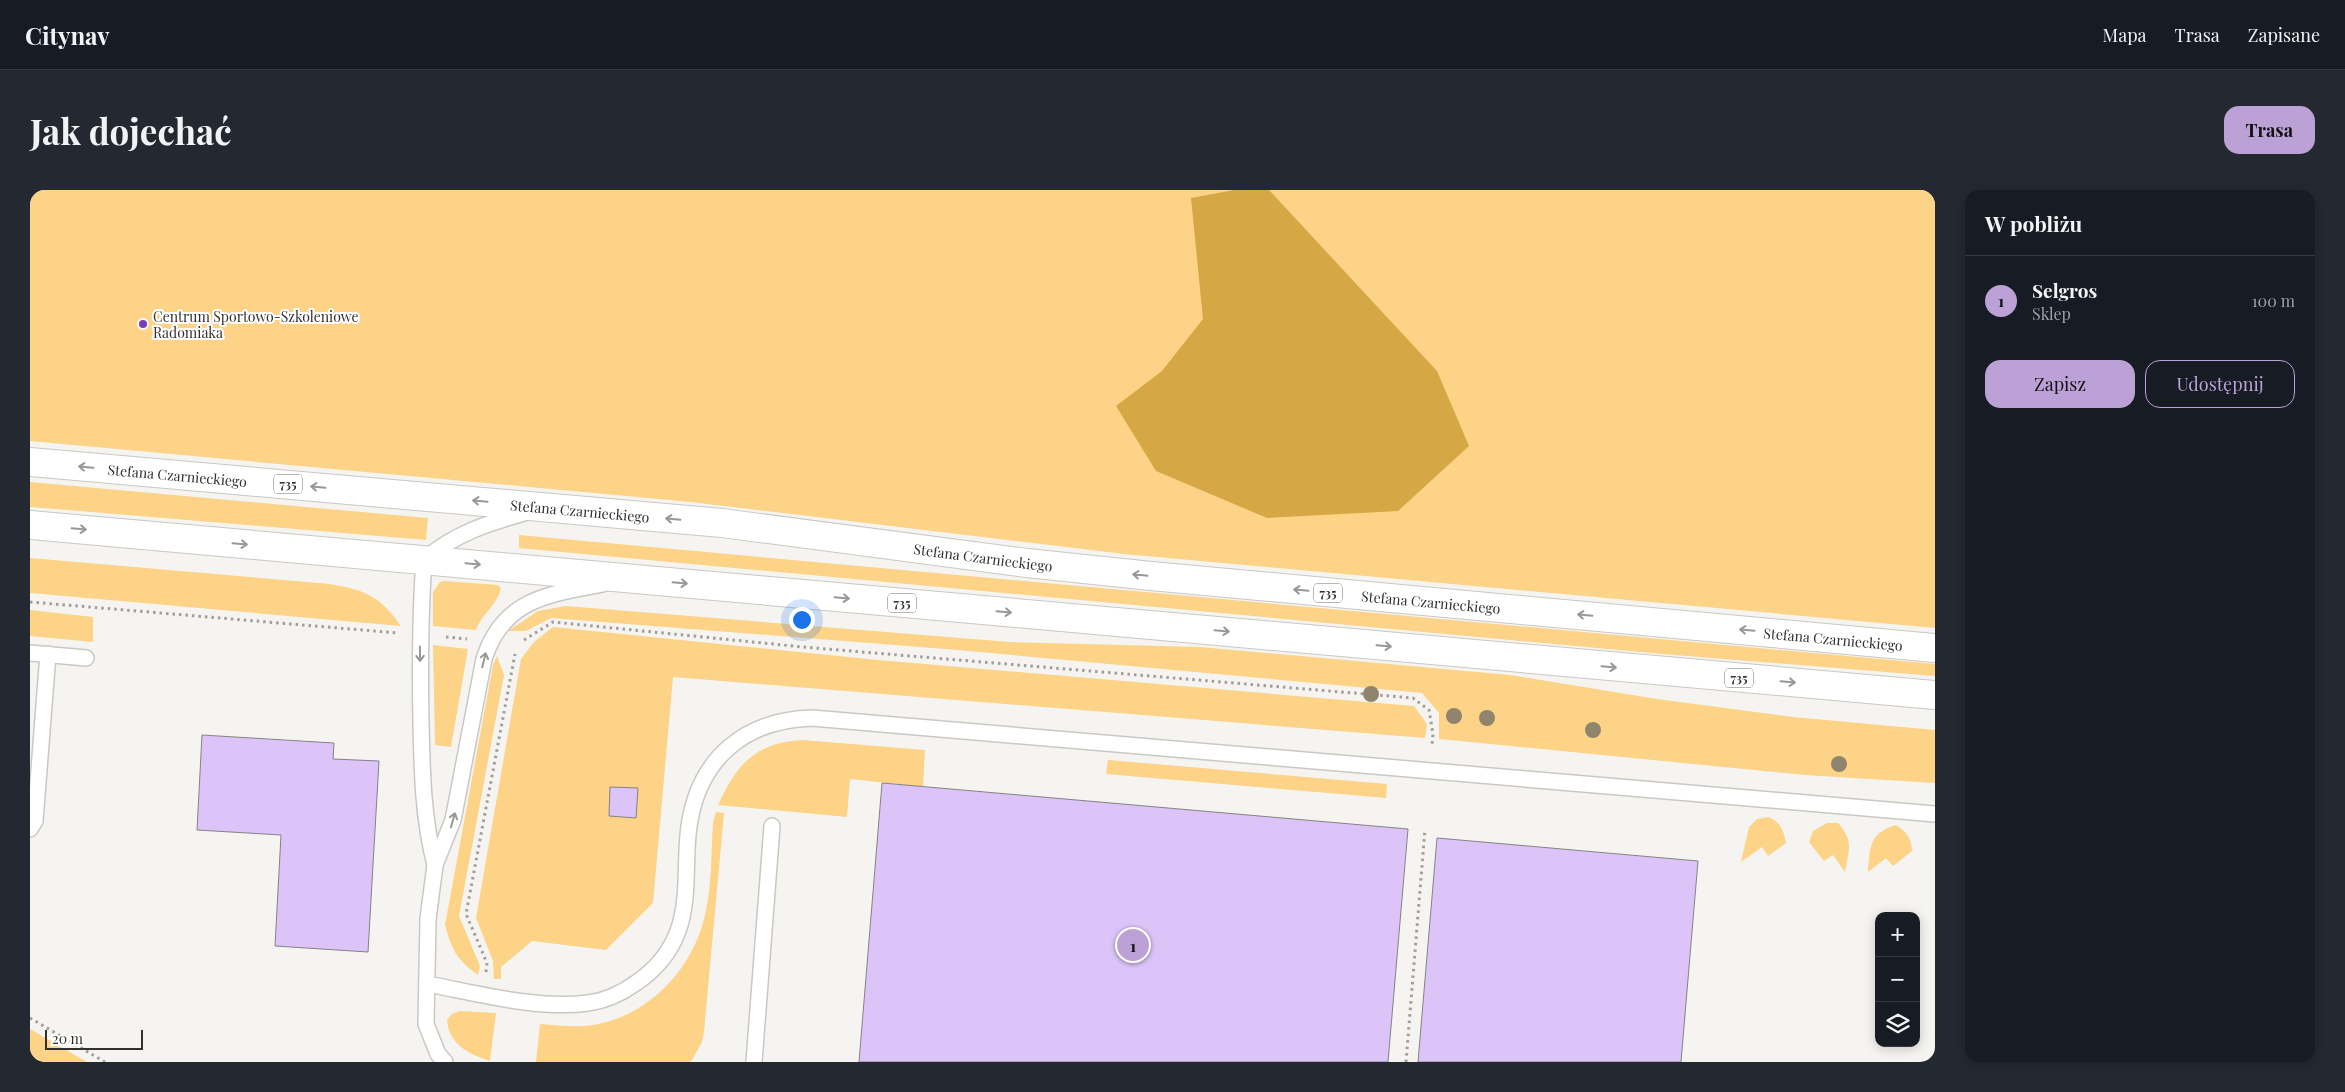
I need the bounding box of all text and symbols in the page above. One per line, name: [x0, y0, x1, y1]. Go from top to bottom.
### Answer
text: Citynav: [25, 19, 110, 51]
text: Mapa: [2103, 23, 2147, 47]
text: Trasa: [2175, 23, 2220, 47]
text: Zapisane: [2248, 23, 2320, 47]
button: Trasa: [2224, 106, 2315, 154]
text: Jak dojechać: [30, 107, 232, 154]
text: W pobliżu: [1985, 209, 2082, 237]
text: Selgros: [2032, 277, 2097, 303]
text: 1: [1998, 290, 2004, 311]
text: 100 m: [2252, 290, 2295, 311]
text: Sklep: [2032, 303, 2071, 324]
place label: Centrum Sportowo-Szkoleniowe Radomiaka: [153, 307, 359, 342]
marker: Centrum Sportowo-Szkoleniowe Radomiaka: [137, 318, 149, 330]
button: Zapisz: [1985, 360, 2135, 408]
button: Udostępnij: [2145, 360, 2295, 408]
street label: Stefana Czarnieckiego: [107, 459, 248, 491]
one-way arrow: [79, 462, 95, 471]
road number: 735: [274, 474, 302, 494]
one-way arrow: [310, 482, 326, 492]
street label: Stefana Czarnieckiego: [509, 495, 651, 526]
one-way arrow: [472, 496, 488, 506]
one-way arrow: [666, 514, 682, 524]
one-way arrow: [70, 524, 86, 534]
one-way arrow: [232, 539, 248, 548]
street label: Stefana Czarnieckiego: [913, 539, 1054, 575]
one-way arrow: [465, 560, 481, 569]
one-way arrow: [1132, 570, 1148, 580]
one-way arrow: [672, 579, 688, 588]
road number: 735: [1314, 583, 1342, 602]
one-way arrow: [1294, 586, 1310, 595]
street label: Stefana Czarnieckiego: [1360, 586, 1502, 618]
one-way arrow: [834, 593, 850, 602]
road number: 735: [888, 593, 916, 612]
your location: [789, 607, 815, 633]
one-way arrow: [996, 607, 1012, 617]
one-way arrow: [1578, 611, 1594, 620]
street label: Stefana Czarnieckiego: [1763, 623, 1904, 655]
one-way arrow: [1739, 626, 1755, 635]
one-way arrow: [1214, 627, 1230, 636]
one-way arrow: [1375, 641, 1391, 651]
one-way arrow: [415, 646, 425, 662]
one-way arrow: [480, 653, 489, 669]
one-way arrow: [1600, 662, 1616, 671]
road number: 735: [1725, 668, 1753, 688]
one-way arrow: [1780, 678, 1796, 687]
one-way arrow: [448, 812, 458, 828]
map controls: [1875, 912, 1920, 1047]
button: +: [1875, 912, 1920, 957]
pin: 1: [1117, 926, 1149, 964]
button: −: [1875, 957, 1920, 1002]
button: layers: [1875, 1002, 1920, 1047]
scale bar: [45, 1027, 142, 1050]
text: 20 m: [52, 1029, 83, 1048]

